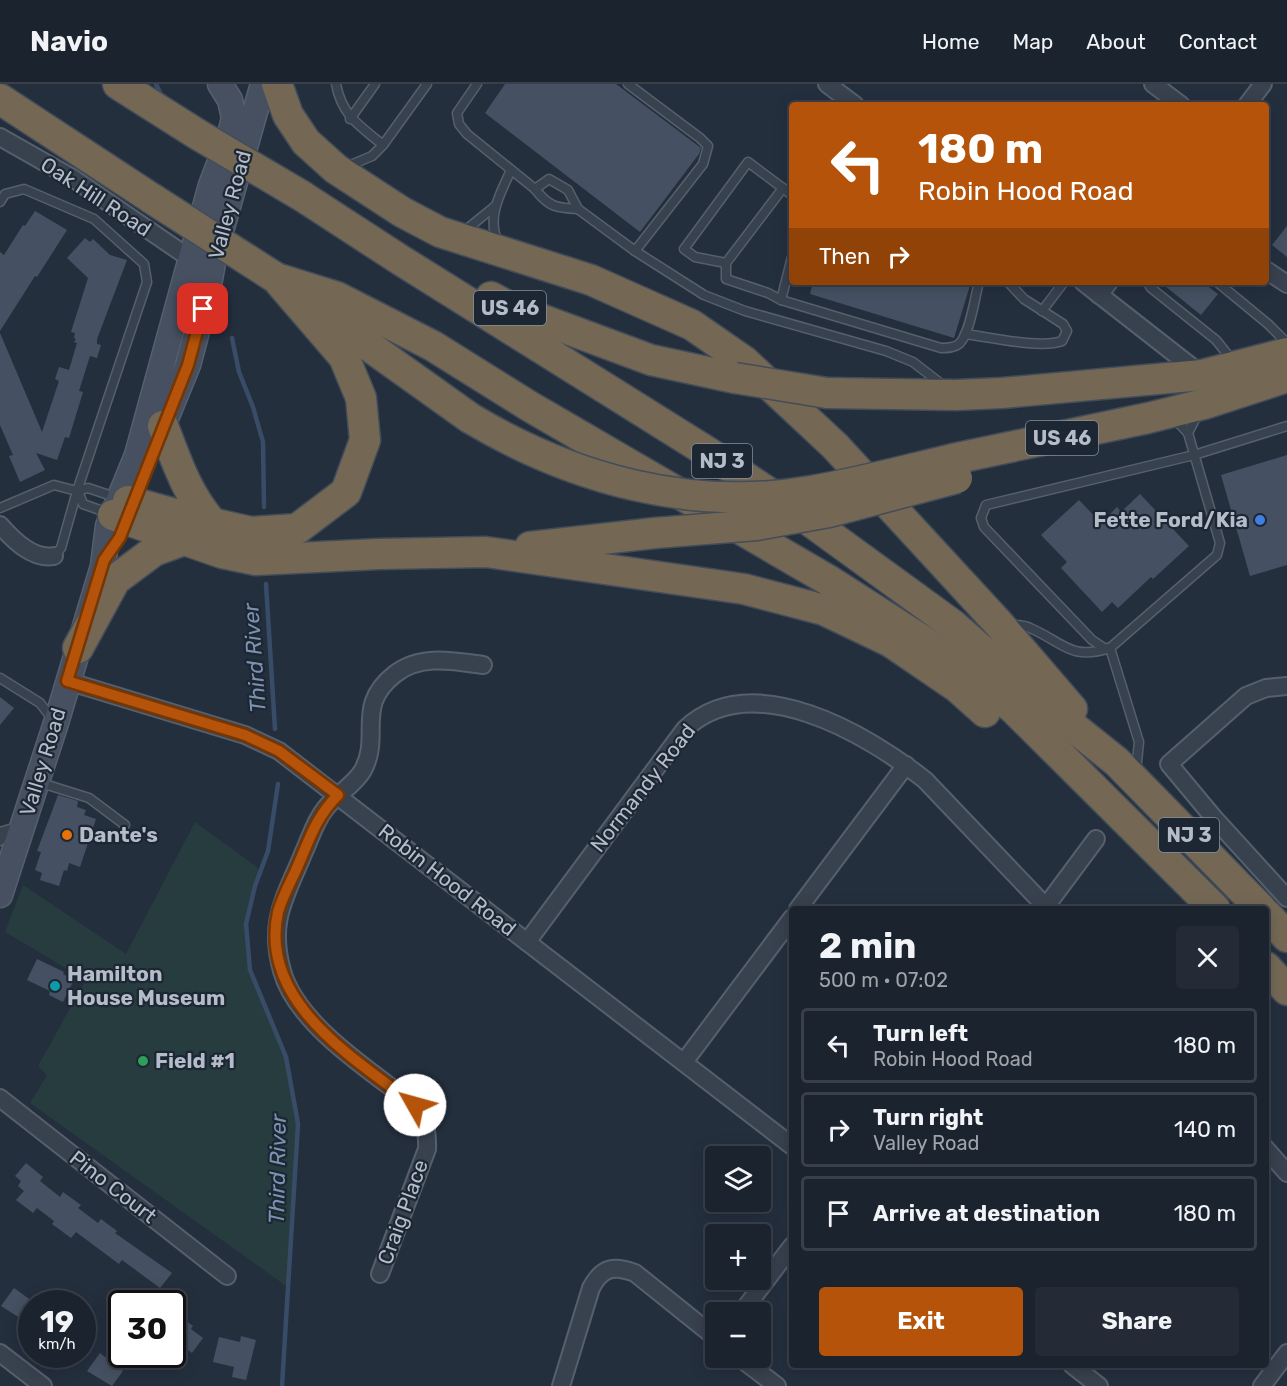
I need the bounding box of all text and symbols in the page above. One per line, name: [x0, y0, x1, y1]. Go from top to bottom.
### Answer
text: Navio: [30, 25, 108, 58]
text: Home: [922, 29, 979, 54]
text: Map: [1012, 29, 1053, 54]
text: About: [1086, 29, 1146, 54]
text: Contact: [1179, 29, 1257, 54]
text: 180 m: [918, 124, 1043, 174]
icon: left: [819, 126, 897, 204]
street label: Valley Road: [203, 148, 256, 262]
street label: Oak Hill Road: [36, 152, 156, 242]
text: Robin Hood Road: [918, 175, 1134, 207]
icon: right: [882, 240, 915, 273]
text: Then: [819, 243, 870, 270]
pin: [177, 283, 228, 334]
road number: US 46: [474, 291, 546, 325]
icon: arrive: [186, 292, 219, 325]
road number: US 46: [1026, 421, 1098, 455]
road number: NJ 3: [692, 444, 752, 478]
place label: Fette Ford/Kia: [1093, 507, 1248, 532]
marker: Fette Ford/Kia: [1253, 513, 1267, 527]
water label: Third River: [237, 601, 272, 714]
street label: Valley Road: [14, 705, 71, 819]
street label: Normandy Road: [585, 719, 700, 857]
street label: Robin Hood Road: [374, 818, 521, 941]
road number: NJ 3: [1159, 818, 1219, 852]
place label: Dante's: [79, 822, 158, 847]
marker: Dante's: [60, 828, 74, 842]
text: 2 min: [819, 924, 917, 967]
button: close: [1176, 926, 1239, 989]
place label: Hamilton House Museum: [67, 961, 225, 1010]
text: 500 m · 07:02: [819, 968, 948, 992]
marker: Hamilton House Museum: [48, 979, 62, 993]
text: Turn left: [873, 1020, 968, 1047]
icon: left: [822, 1029, 855, 1062]
text: 180 m: [1174, 1032, 1236, 1059]
text: Robin Hood Road: [873, 1047, 1033, 1071]
place label: Field #1: [155, 1048, 235, 1073]
marker: Field #1: [136, 1054, 150, 1068]
position arrow: [383, 1073, 447, 1137]
text: Turn right: [873, 1104, 983, 1131]
water label: Third River: [263, 1112, 292, 1224]
icon: right: [822, 1113, 855, 1146]
text: 140 m: [1174, 1116, 1236, 1143]
text: Valley Road: [873, 1131, 979, 1155]
street label: Pino Court: [65, 1145, 162, 1228]
map controls: [705, 1146, 771, 1368]
button: layers: [705, 1146, 771, 1212]
street label: Craig Place: [372, 1156, 433, 1268]
icon: arrive: [822, 1197, 855, 1230]
text: Arrive at destination: [873, 1200, 1100, 1227]
text: 180 m: [1174, 1200, 1236, 1227]
button: +: [705, 1224, 771, 1290]
button: Exit: [819, 1287, 1023, 1356]
button: Share: [1035, 1287, 1239, 1356]
speed limit sign: 30: [108, 1290, 186, 1368]
button: −: [705, 1302, 771, 1368]
text: 19: [40, 1304, 74, 1340]
text: km/h: [38, 1335, 76, 1353]

